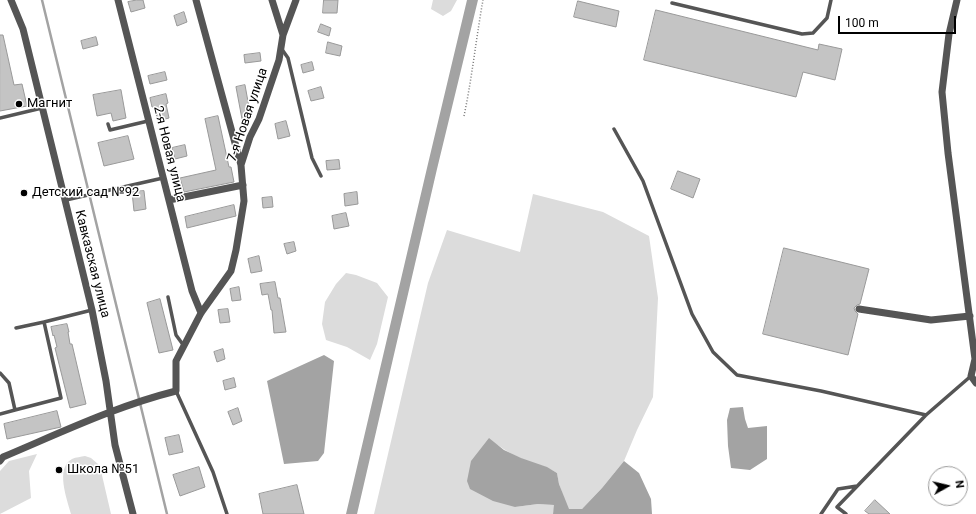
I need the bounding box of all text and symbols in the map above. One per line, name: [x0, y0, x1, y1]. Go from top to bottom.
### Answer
scale bar: [840, 8, 958, 34]
text: 100 m: [845, 16, 879, 30]
street label: 7-я Новая улица: [225, 66, 271, 164]
place label: Магнит: [27, 96, 72, 112]
marker: Магнит: [14, 99, 24, 109]
street label: 2-я Новая улица: [150, 104, 188, 204]
place label: Детский сад №92: [32, 185, 139, 201]
marker: Детский сад №92: [19, 188, 29, 198]
street label: Кавказская улица: [71, 209, 113, 319]
place label: Школа №51: [67, 462, 139, 478]
marker: Школа №51: [54, 465, 64, 475]
north arrow: [928, 466, 968, 506]
text: N: [952, 480, 966, 489]

